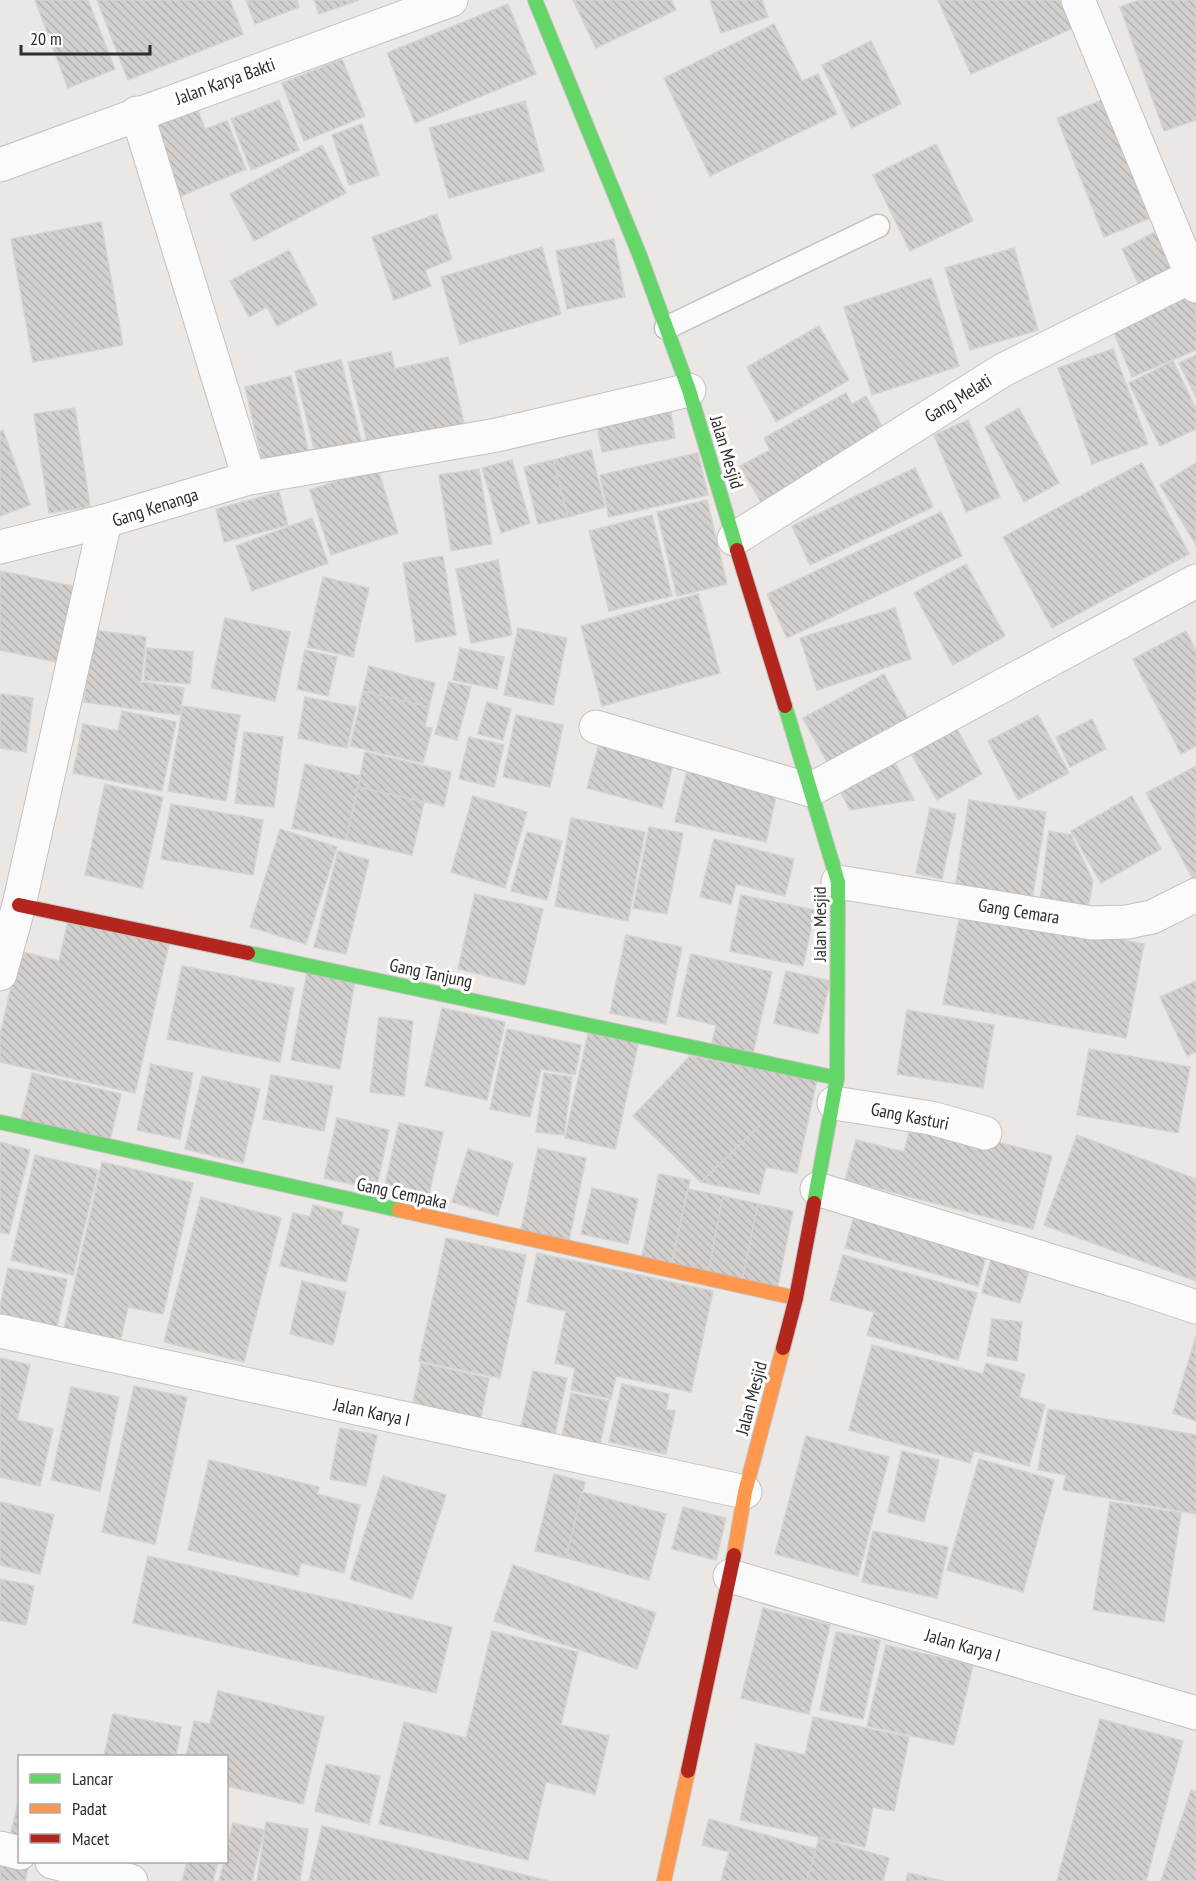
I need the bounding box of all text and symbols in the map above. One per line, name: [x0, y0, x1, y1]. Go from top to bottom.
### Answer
scale bar: [21, 18, 150, 56]
text: 20 m: [30, 27, 62, 50]
street label: Jalan Karya Bakti: [171, 52, 278, 110]
street label: Gang Melati: [920, 368, 996, 428]
street label: Jalan Mesjid: [705, 412, 749, 491]
street label: Gang Kenanga: [109, 482, 201, 532]
street label: Jalan Mesjid: [808, 886, 831, 963]
street label: Gang Cemara: [977, 893, 1061, 929]
street label: Gang Tanjung: [387, 953, 475, 993]
street label: Gang Kasturi: [869, 1097, 951, 1135]
street label: Gang Cempaka: [355, 1172, 449, 1214]
street label: Jalan Mesjid: [730, 1359, 772, 1438]
street label: Jalan Karya I: [331, 1393, 412, 1431]
street label: Jalan Karya I: [922, 1623, 1003, 1667]
legend: [18, 1755, 228, 1863]
text: Lancar: [72, 1767, 113, 1790]
text: Padat: [72, 1797, 107, 1820]
text: Macet: [72, 1827, 109, 1850]

